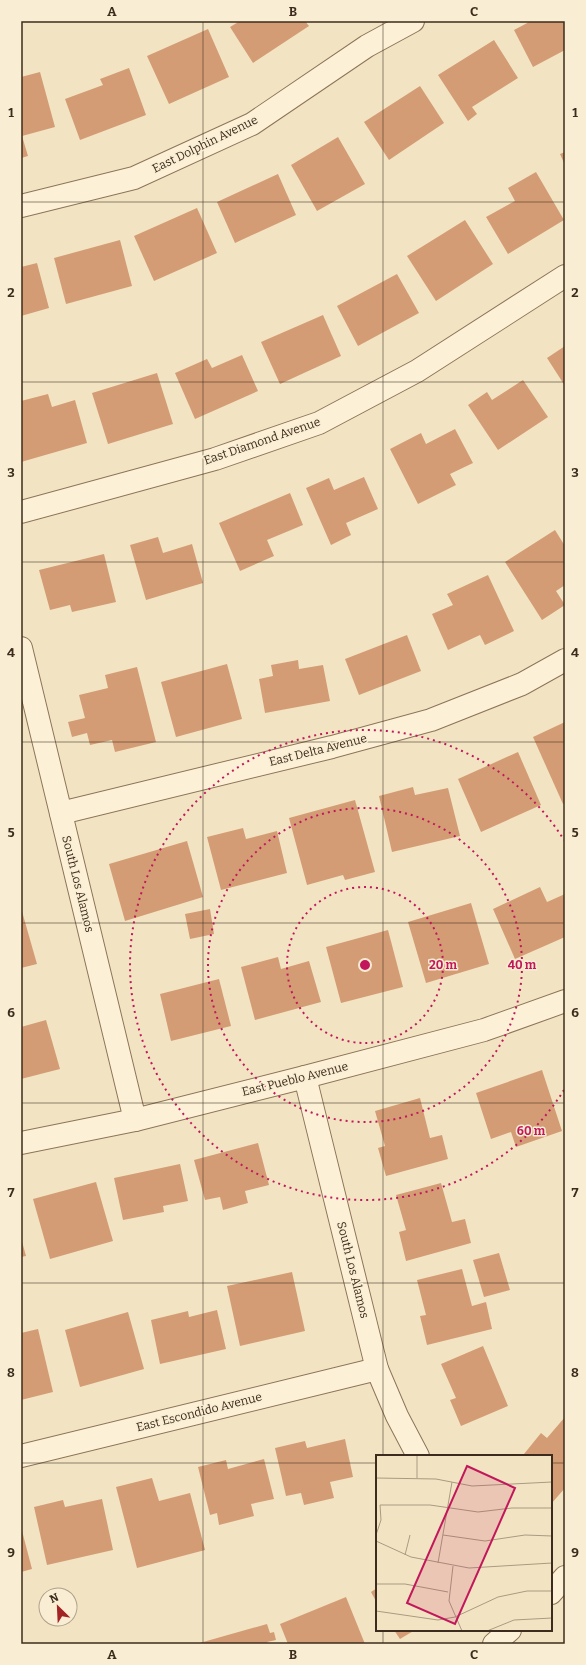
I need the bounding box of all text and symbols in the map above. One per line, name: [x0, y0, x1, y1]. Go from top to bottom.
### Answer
text: A: [107, 4, 117, 19]
text: B: [289, 4, 297, 19]
text: C: [470, 4, 478, 19]
text: 1: [8, 105, 14, 120]
text: 1: [572, 105, 578, 120]
street label: East Dolphin Avenue: [150, 112, 260, 176]
text: 2: [7, 285, 15, 300]
text: 2: [571, 285, 579, 300]
street label: East Diamond Avenue: [202, 414, 322, 468]
text: 3: [7, 465, 15, 480]
text: 3: [571, 465, 579, 480]
text: 4: [7, 645, 15, 660]
text: 4: [571, 645, 579, 660]
street label: East Delta Avenue: [268, 731, 368, 769]
text: 5: [7, 825, 15, 840]
text: 5: [571, 825, 579, 840]
street label: South Los Alamos: [59, 834, 97, 934]
centre of rings: [358, 958, 372, 972]
text: 20 m: [429, 958, 458, 972]
text: 40 m: [508, 958, 537, 972]
text: 6: [7, 1005, 15, 1020]
text: 6: [571, 1005, 579, 1020]
street label: East Pueblo Avenue: [240, 1059, 350, 1099]
text: 60 m: [517, 1124, 546, 1138]
text: 7: [8, 1185, 15, 1200]
text: 7: [572, 1185, 579, 1200]
street label: South Los Alamos: [334, 1220, 372, 1320]
text: 8: [7, 1365, 15, 1380]
text: 8: [571, 1365, 579, 1380]
street label: East Escondido Avenue: [135, 1390, 263, 1434]
inset map: [376, 1455, 552, 1631]
text: 9: [7, 1545, 15, 1560]
text: 9: [571, 1545, 579, 1560]
north arrow: [38, 1587, 78, 1627]
text: N: [48, 1590, 61, 1606]
text: A: [107, 1647, 117, 1662]
text: B: [289, 1647, 297, 1662]
text: C: [470, 1647, 478, 1662]

